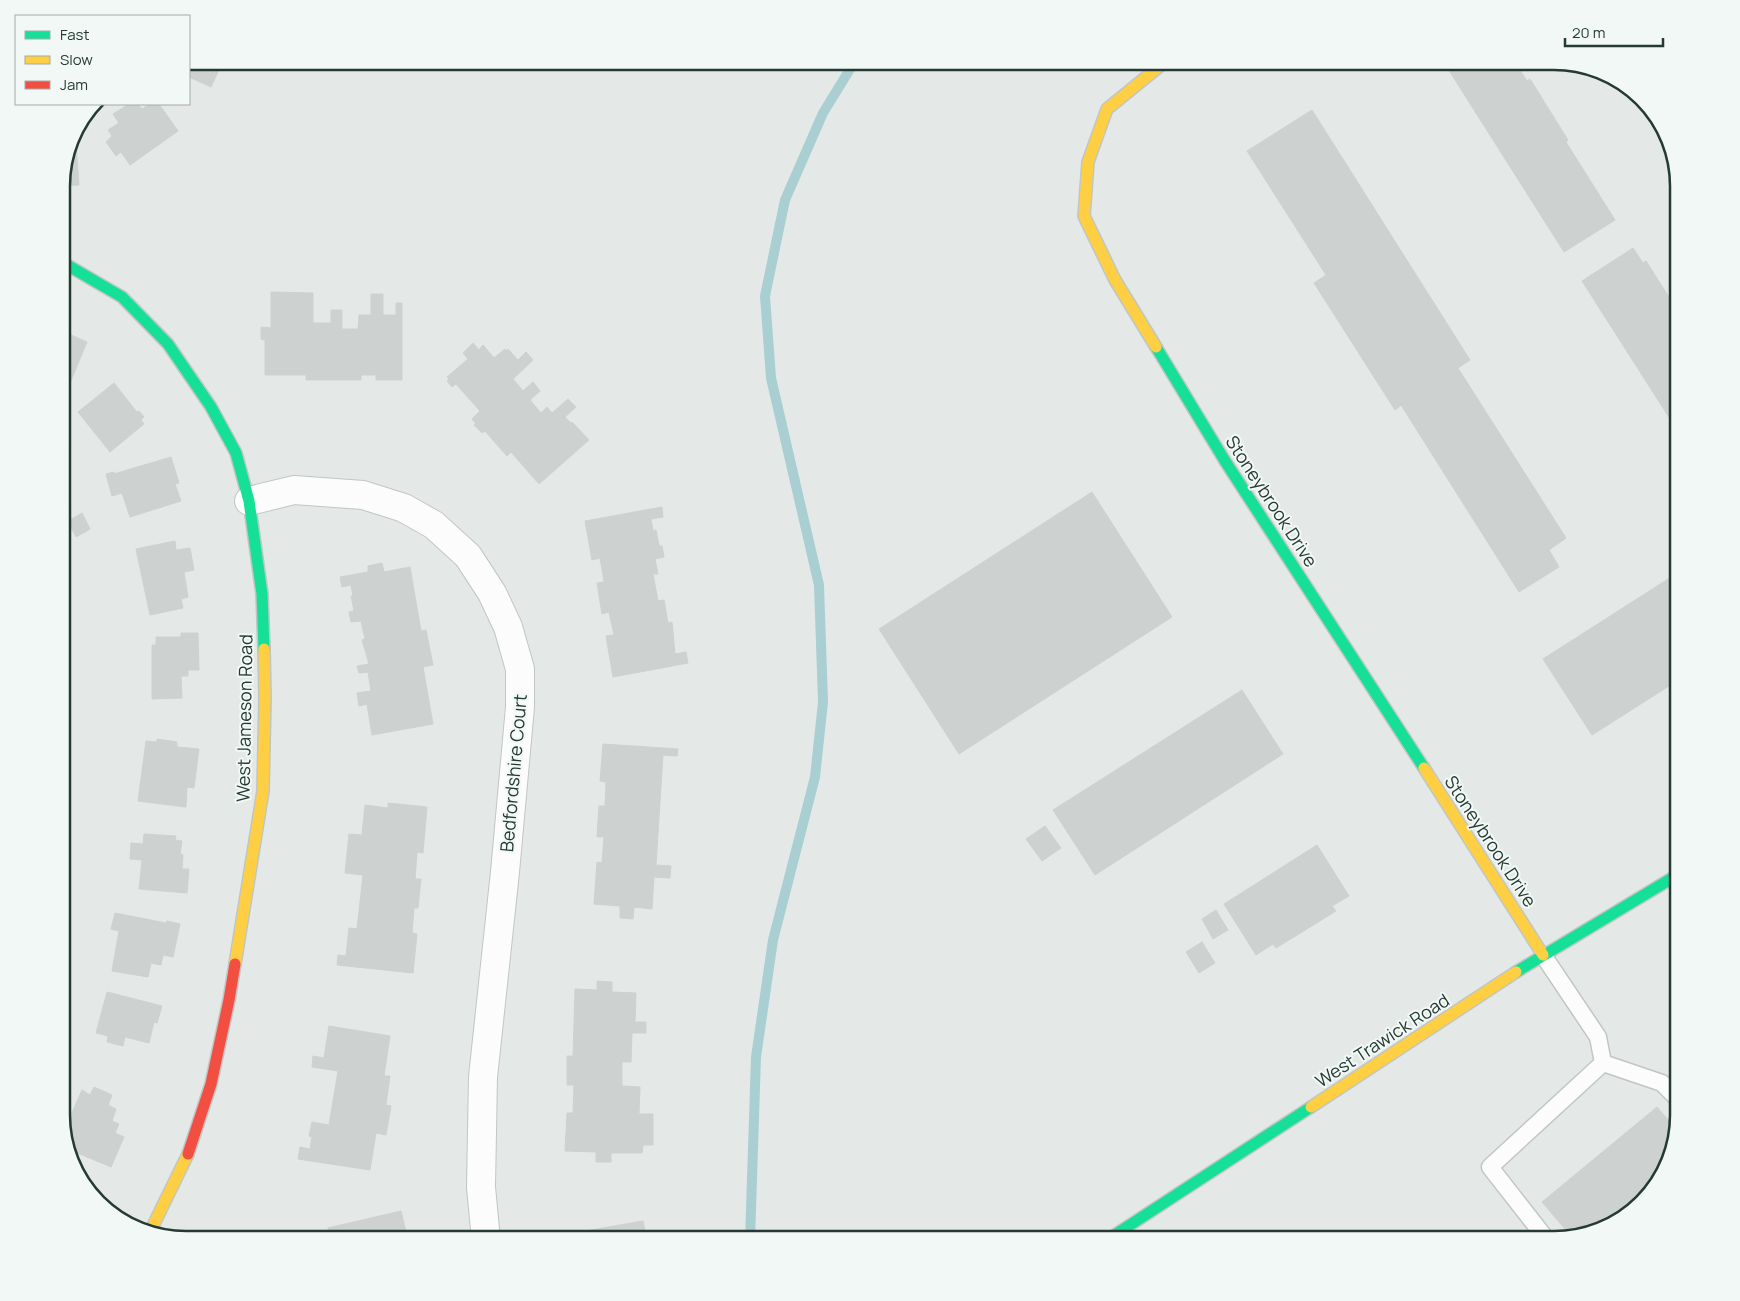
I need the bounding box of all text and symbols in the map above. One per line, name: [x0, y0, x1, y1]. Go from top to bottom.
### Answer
legend: [15, 15, 190, 105]
scale bar: [1565, 15, 1662, 47]
text: 20 m: [1572, 22, 1605, 43]
text: Fast: [60, 24, 89, 45]
text: Slow: [60, 49, 93, 70]
text: Jam: [60, 74, 88, 95]
street label: Stoneybrook Drive: [1221, 431, 1323, 571]
street label: West Jameson Road: [231, 634, 257, 802]
street label: Bedfordshire Court: [494, 693, 532, 853]
street label: Stoneybrook Drive: [1440, 771, 1542, 911]
street label: West Trawick Road: [1310, 988, 1454, 1092]

